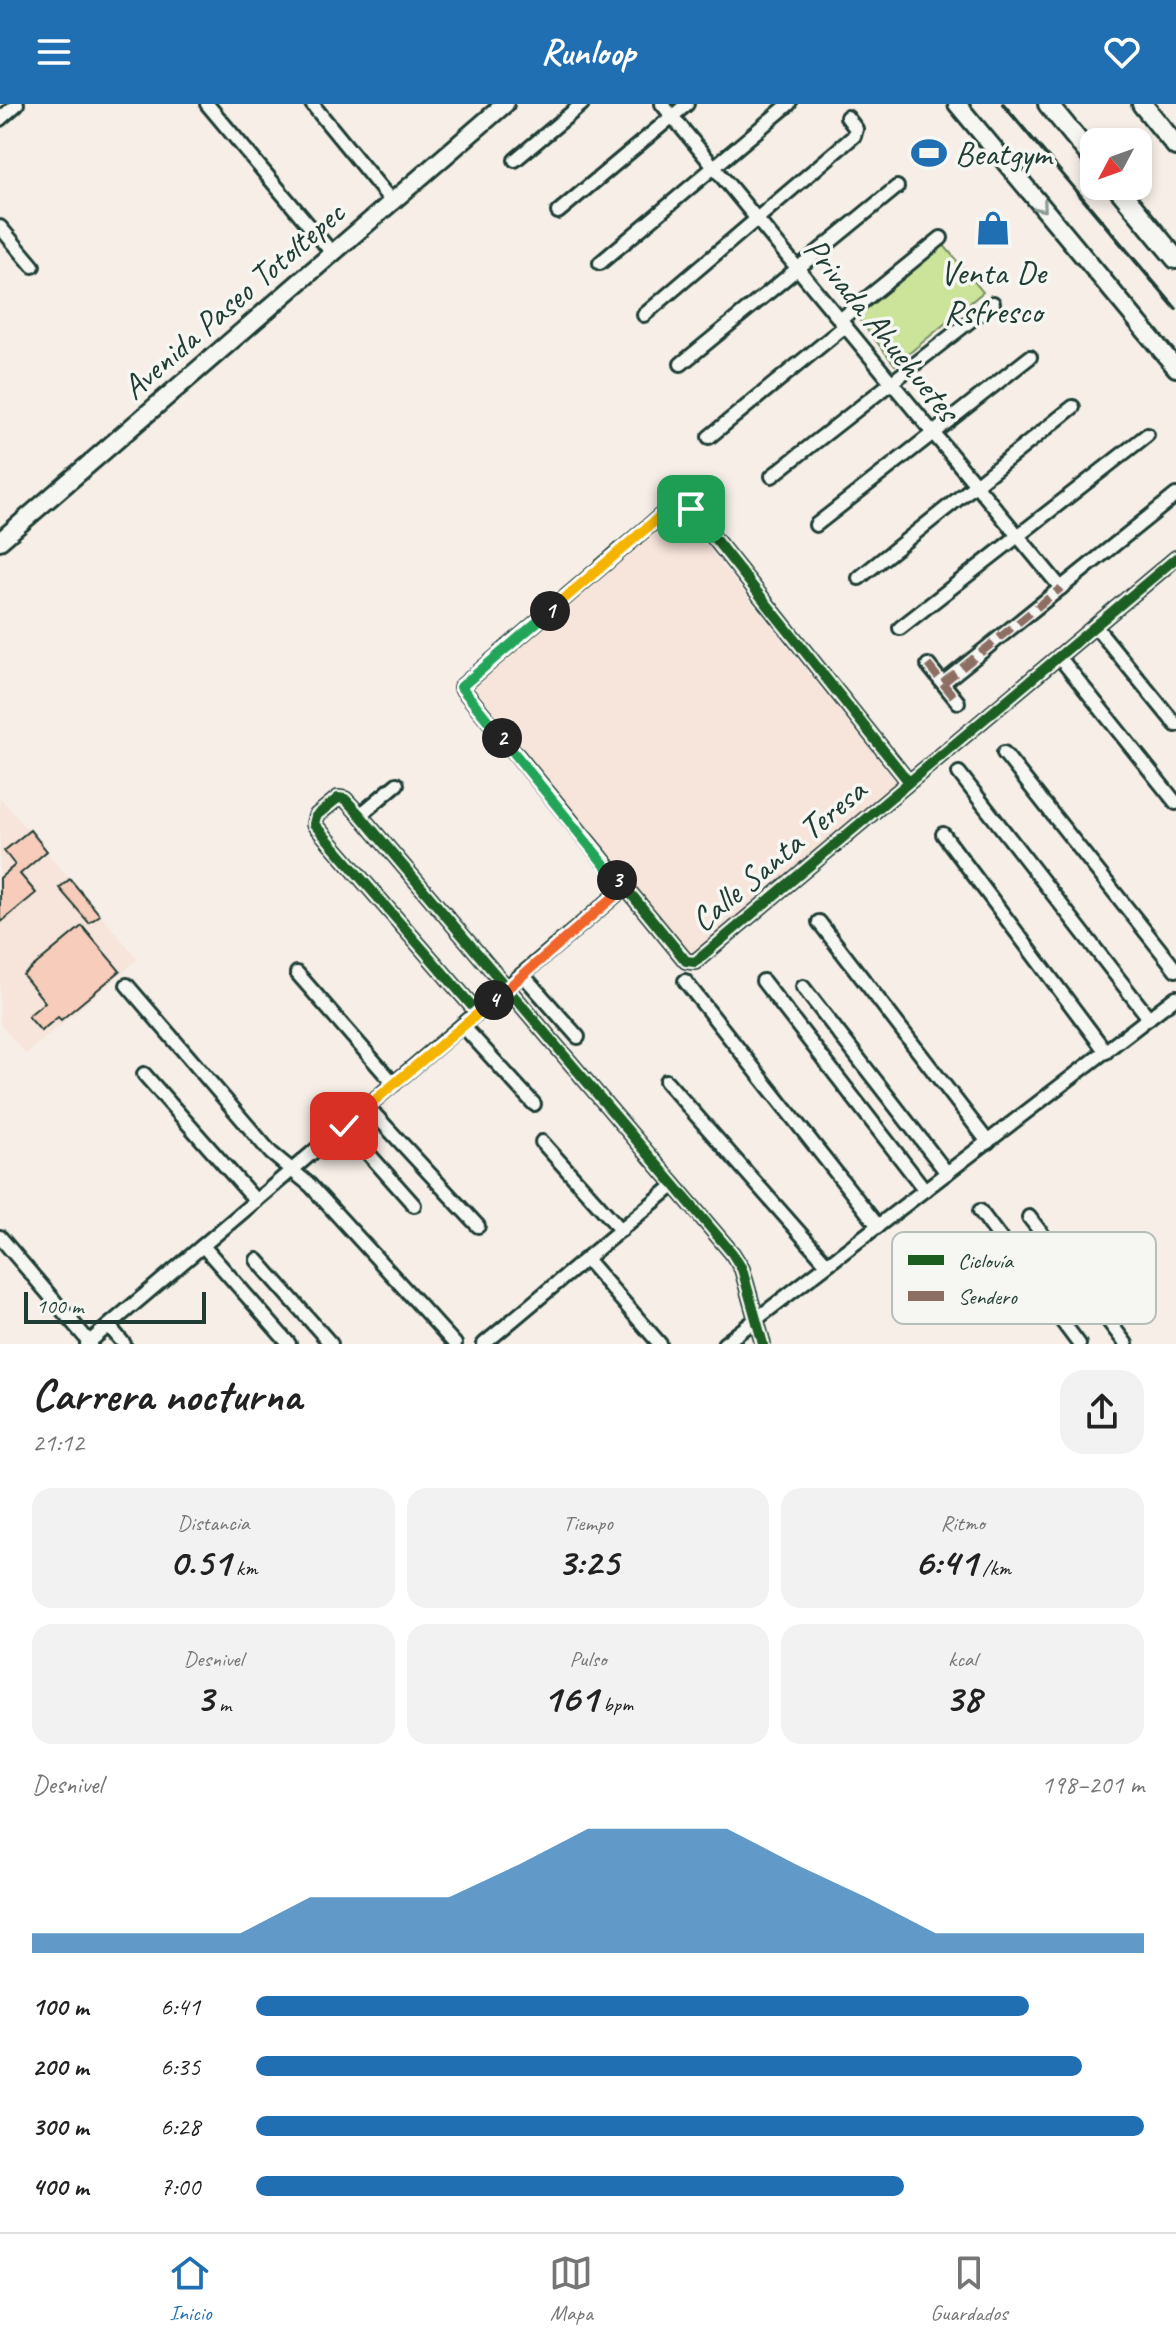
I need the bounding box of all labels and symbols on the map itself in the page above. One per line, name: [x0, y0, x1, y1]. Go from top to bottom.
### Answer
north arrow: [1080, 128, 1152, 200]
place label: Beatgym: [955, 132, 1054, 175]
sports icon: Beatgym: [910, 134, 948, 172]
street label: Avenida Paseo Totoltepec: [113, 191, 354, 409]
one-way arrow: [1032, 198, 1047, 212]
shop icon: Venta De Rsfresco: [974, 209, 1012, 247]
street label: Privada Ahuehuetes: [795, 228, 971, 432]
place label: Venta De Rsfresco: [940, 251, 1048, 333]
pin: [657, 475, 725, 543]
pin: 1: [530, 591, 570, 631]
pin: 2: [482, 718, 522, 758]
street label: Calle Santa Teresa: [682, 768, 876, 941]
pin: 3: [597, 860, 637, 900]
pin: 4: [474, 980, 514, 1020]
pin: [310, 1092, 378, 1160]
legend: [892, 1232, 1156, 1324]
text: Ciclovía: [958, 1247, 1014, 1275]
text: Sendero: [958, 1283, 1018, 1311]
scale bar: [24, 1288, 206, 1324]

